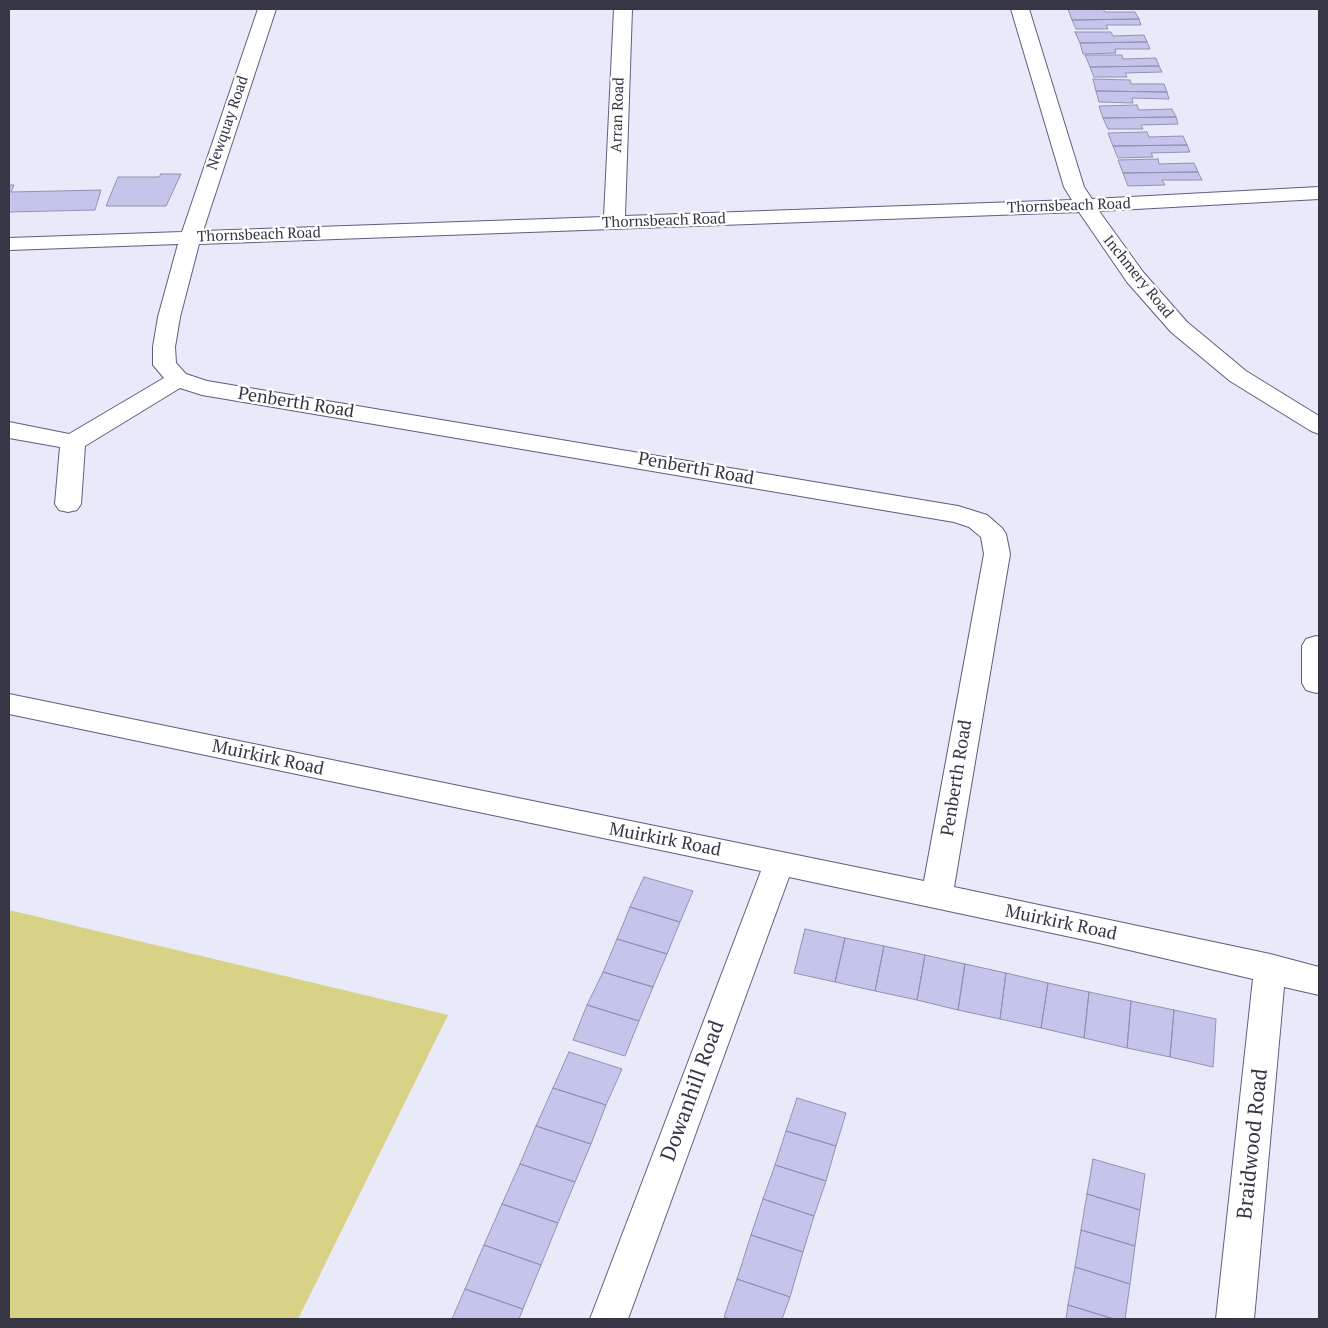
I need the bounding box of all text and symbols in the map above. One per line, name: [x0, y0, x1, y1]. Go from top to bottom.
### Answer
street label: Newquay Road: [203, 74, 253, 172]
street label: Arran Road: [608, 77, 628, 153]
street label: Thornsbeach Road: [1007, 195, 1131, 217]
street label: Thornsbeach Road: [602, 210, 726, 232]
street label: Thornsbeach Road: [197, 224, 321, 246]
street label: Inchmery Road: [1099, 232, 1177, 322]
street label: Penberth Road: [236, 383, 356, 423]
street label: Penberth Road: [636, 448, 756, 490]
street label: Penberth Road: [937, 718, 977, 838]
street label: Muirkirk Road: [210, 736, 326, 780]
street label: Muirkirk Road: [607, 819, 723, 861]
street label: Muirkirk Road: [1003, 901, 1119, 945]
street label: Dowanhill Road: [656, 1017, 730, 1165]
street label: Braidwood Road: [1233, 1067, 1273, 1221]

